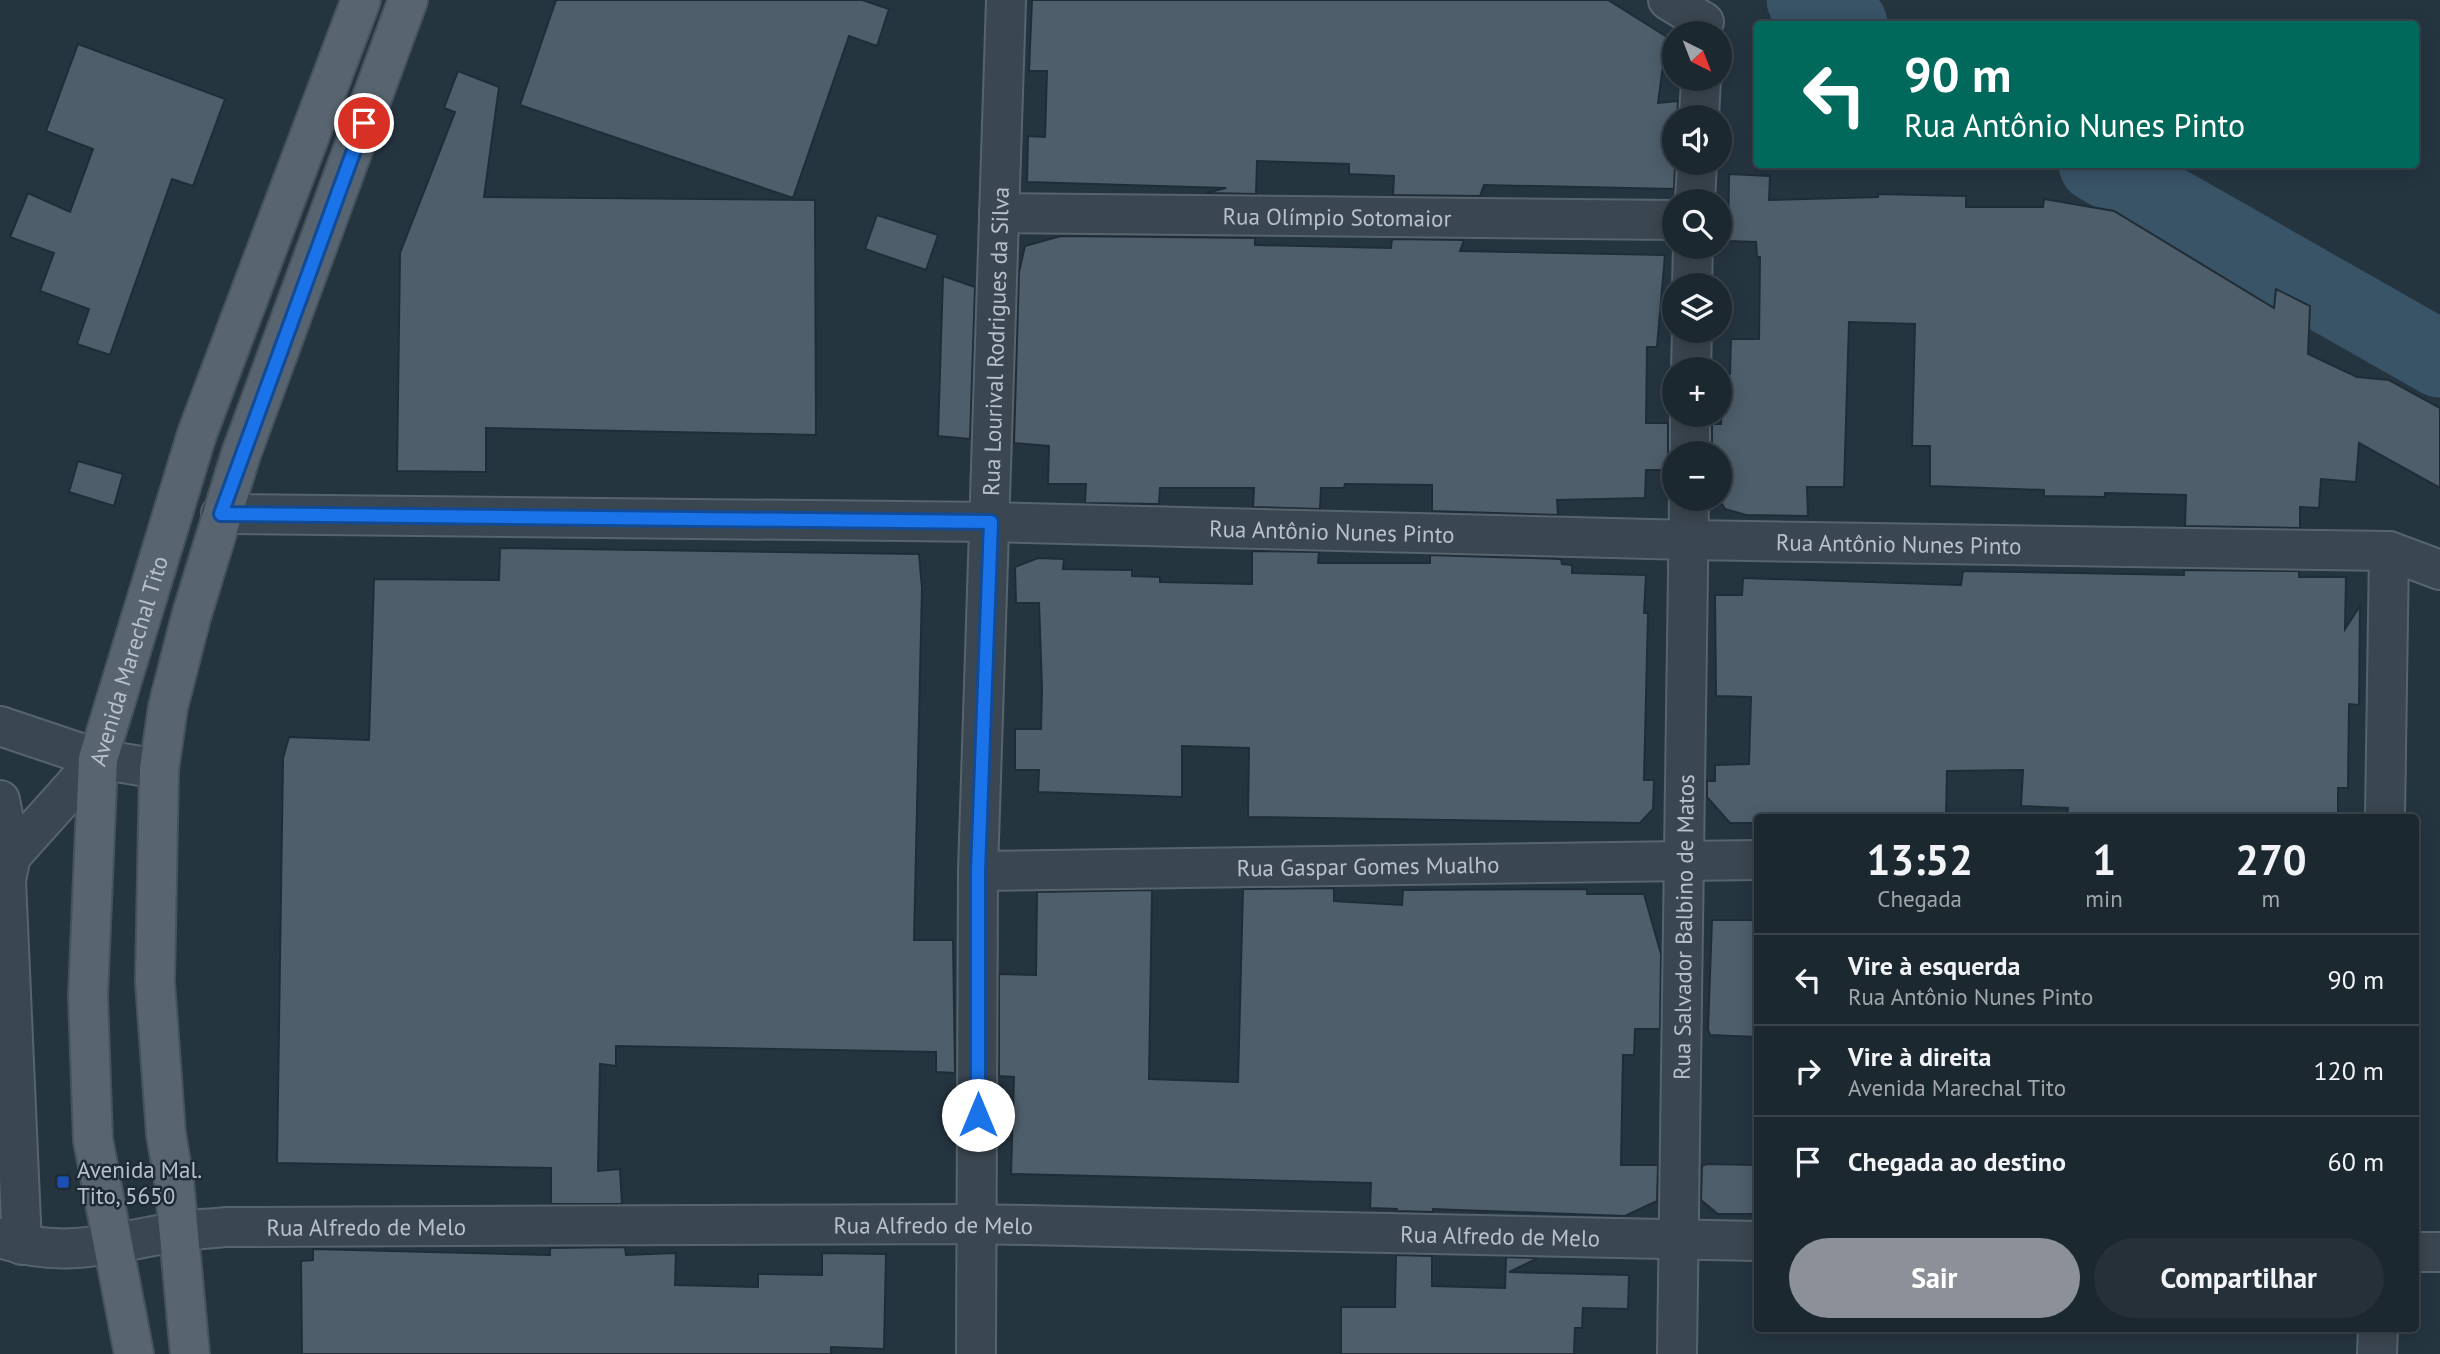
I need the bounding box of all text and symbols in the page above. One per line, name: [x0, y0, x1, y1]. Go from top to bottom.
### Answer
north arrow: [1662, 21, 1732, 91]
map controls: [1662, 21, 1732, 511]
text: 90 m: [1904, 42, 2011, 106]
icon: left: [1789, 49, 1880, 140]
pin: [334, 93, 394, 153]
icon: arrive: [345, 104, 383, 142]
text: Rua Antônio Nunes Pinto: [1904, 104, 2245, 146]
button: sound: [1662, 105, 1732, 175]
street label: Rua Lourival Rodrigues da Silva: [976, 186, 1014, 496]
button: search: [1662, 189, 1732, 259]
street label: Rua Olímpio Sotomaior: [1222, 201, 1452, 232]
button: layers: [1662, 273, 1732, 343]
button: +: [1662, 357, 1732, 427]
button: −: [1662, 441, 1732, 511]
street label: Rua Antônio Nunes Pinto: [1209, 513, 1455, 548]
street label: Rua Antônio Nunes Pinto: [1776, 527, 2022, 560]
street label: Avenida Marechal Tito: [82, 552, 174, 769]
street label: Rua Salvador Balbino de Matos: [1666, 774, 1700, 1080]
text: 13:52: [1866, 832, 1973, 887]
text: 1: [2092, 832, 2116, 887]
text: 270: [2235, 832, 2307, 887]
street label: Rua Gaspar Gomes Mualho: [1236, 849, 1500, 882]
text: Chegada: [1877, 884, 1962, 913]
text: min: [2085, 884, 2123, 913]
text: m: [2262, 884, 2280, 913]
text: Vire à esquerda: [1848, 949, 2020, 982]
icon: left: [1789, 961, 1827, 999]
text: 90 m: [2328, 963, 2384, 996]
text: Rua Antônio Nunes Pinto: [1848, 982, 2093, 1011]
text: Vire à direita: [1848, 1040, 1991, 1073]
icon: right: [1789, 1052, 1827, 1090]
text: 120 m: [2313, 1054, 2384, 1087]
text: Avenida Marechal Tito: [1848, 1073, 2066, 1102]
position arrow: [941, 1078, 1015, 1152]
icon: arrive: [1789, 1143, 1827, 1181]
text: Chegada ao destino: [1848, 1145, 2066, 1178]
text: 60 m: [2328, 1145, 2384, 1178]
place label: Avenida Mal. Tito, 5650: [77, 1155, 202, 1210]
marker: Avenida Mal. Tito, 5650: [55, 1174, 71, 1190]
street label: Rua Alfredo de Melo: [833, 1209, 1033, 1240]
street label: Rua Alfredo de Melo: [266, 1212, 466, 1241]
street label: Rua Alfredo de Melo: [1400, 1219, 1600, 1252]
button: Sair: [1789, 1238, 2080, 1318]
button: Compartilhar: [2094, 1238, 2384, 1318]

